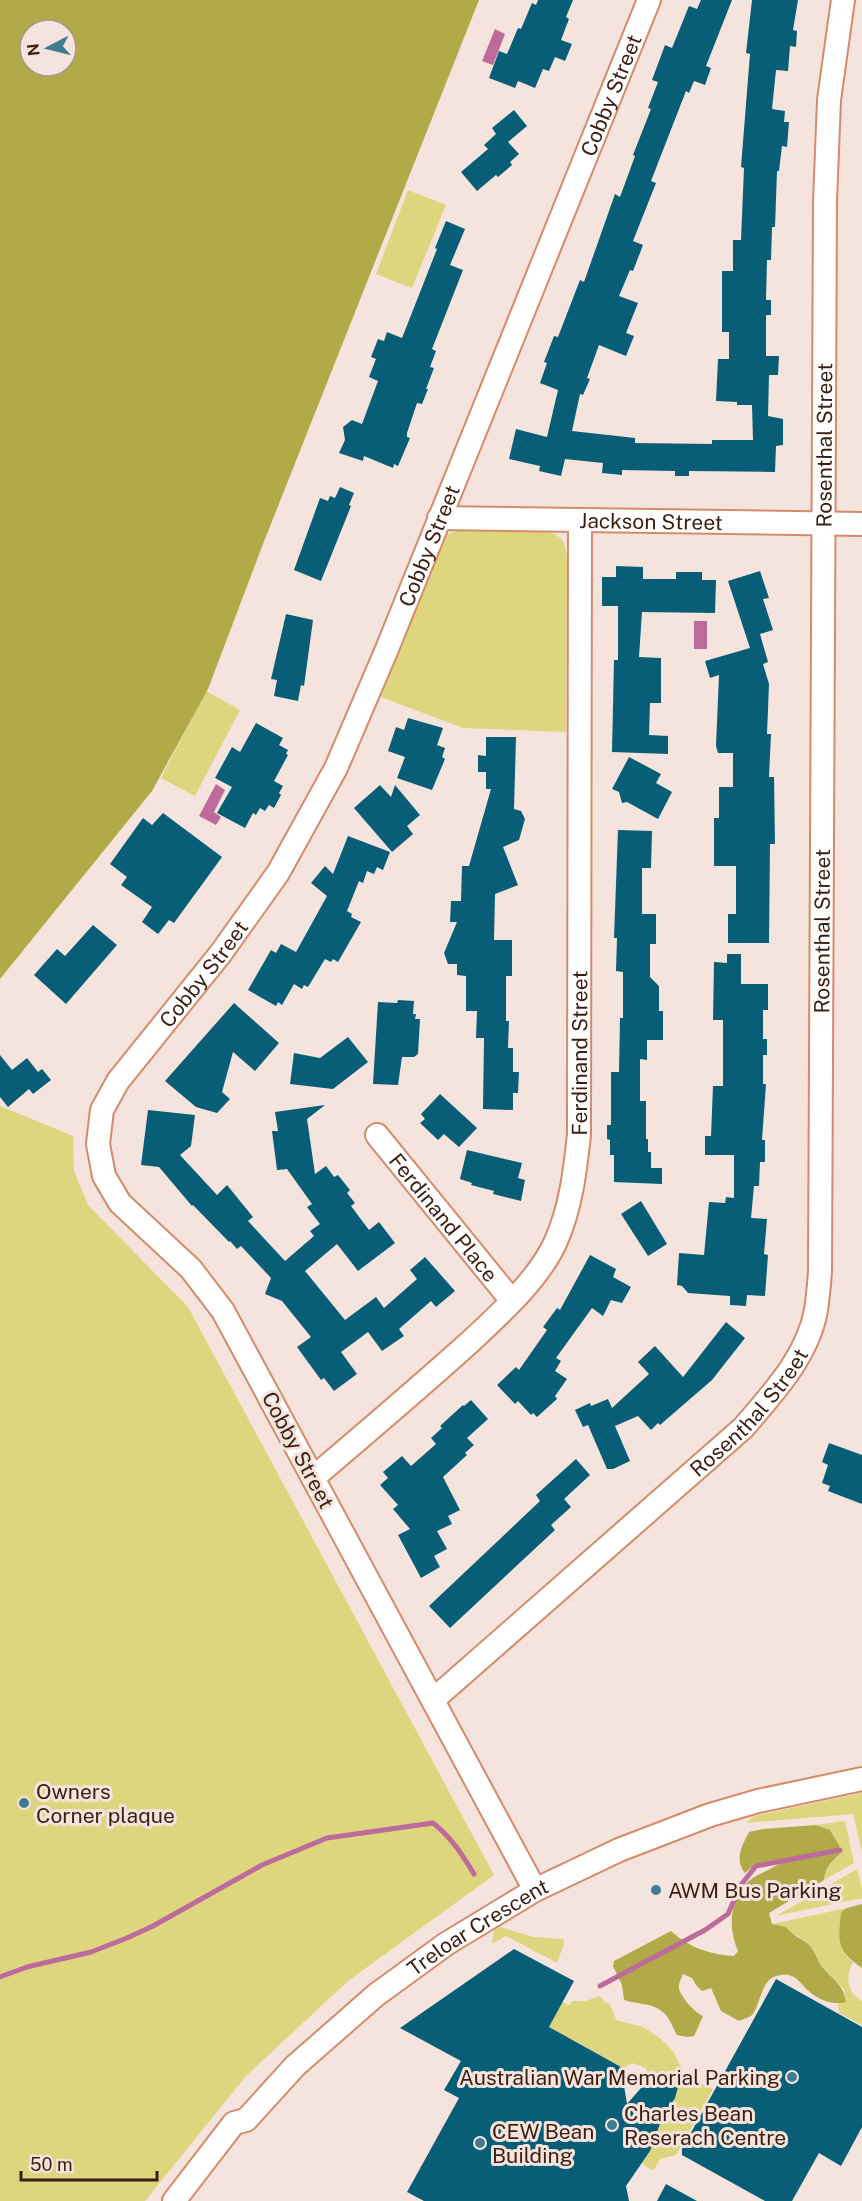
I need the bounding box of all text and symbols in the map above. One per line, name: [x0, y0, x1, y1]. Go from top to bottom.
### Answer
north arrow: [18, 18, 78, 78]
street label: Cobby Street: [575, 31, 646, 160]
text: N: [23, 42, 44, 57]
street label: Rosenthal Street: [811, 363, 837, 528]
street label: Cobby Street: [393, 481, 464, 610]
street label: Jackson Street: [579, 507, 723, 535]
street label: Rosenthal Street: [809, 849, 834, 1014]
street label: Cobby Street: [154, 915, 253, 1032]
street label: Ferdinand Street: [566, 971, 592, 1136]
street label: Ferdinand Place: [384, 1148, 503, 1286]
street label: Rosenthal Street: [685, 1344, 813, 1481]
street label: Cobby Street: [257, 1387, 339, 1513]
place label: Owners Corner plaque: [36, 1779, 175, 1828]
marker: Owners Corner plaque: [17, 1796, 31, 1810]
street label: Treloar Crescent: [402, 1873, 552, 1981]
place label: AWM Bus Parking: [668, 1878, 841, 1903]
marker: AWM Bus Parking: [649, 1883, 663, 1897]
place label: Australian War Memorial Parking: [459, 2065, 780, 2090]
marker: Australian War Memorial Parking: [785, 2070, 799, 2084]
place label: Charles Bean Reserach Centre: [624, 2101, 786, 2150]
marker: Charles Bean Reserach Centre: [605, 2118, 619, 2132]
place label: CEW Bean Building: [492, 2119, 594, 2168]
marker: CEW Bean Building: [473, 2136, 487, 2150]
scale bar: [21, 2144, 158, 2182]
text: 50 m: [30, 2154, 73, 2175]

